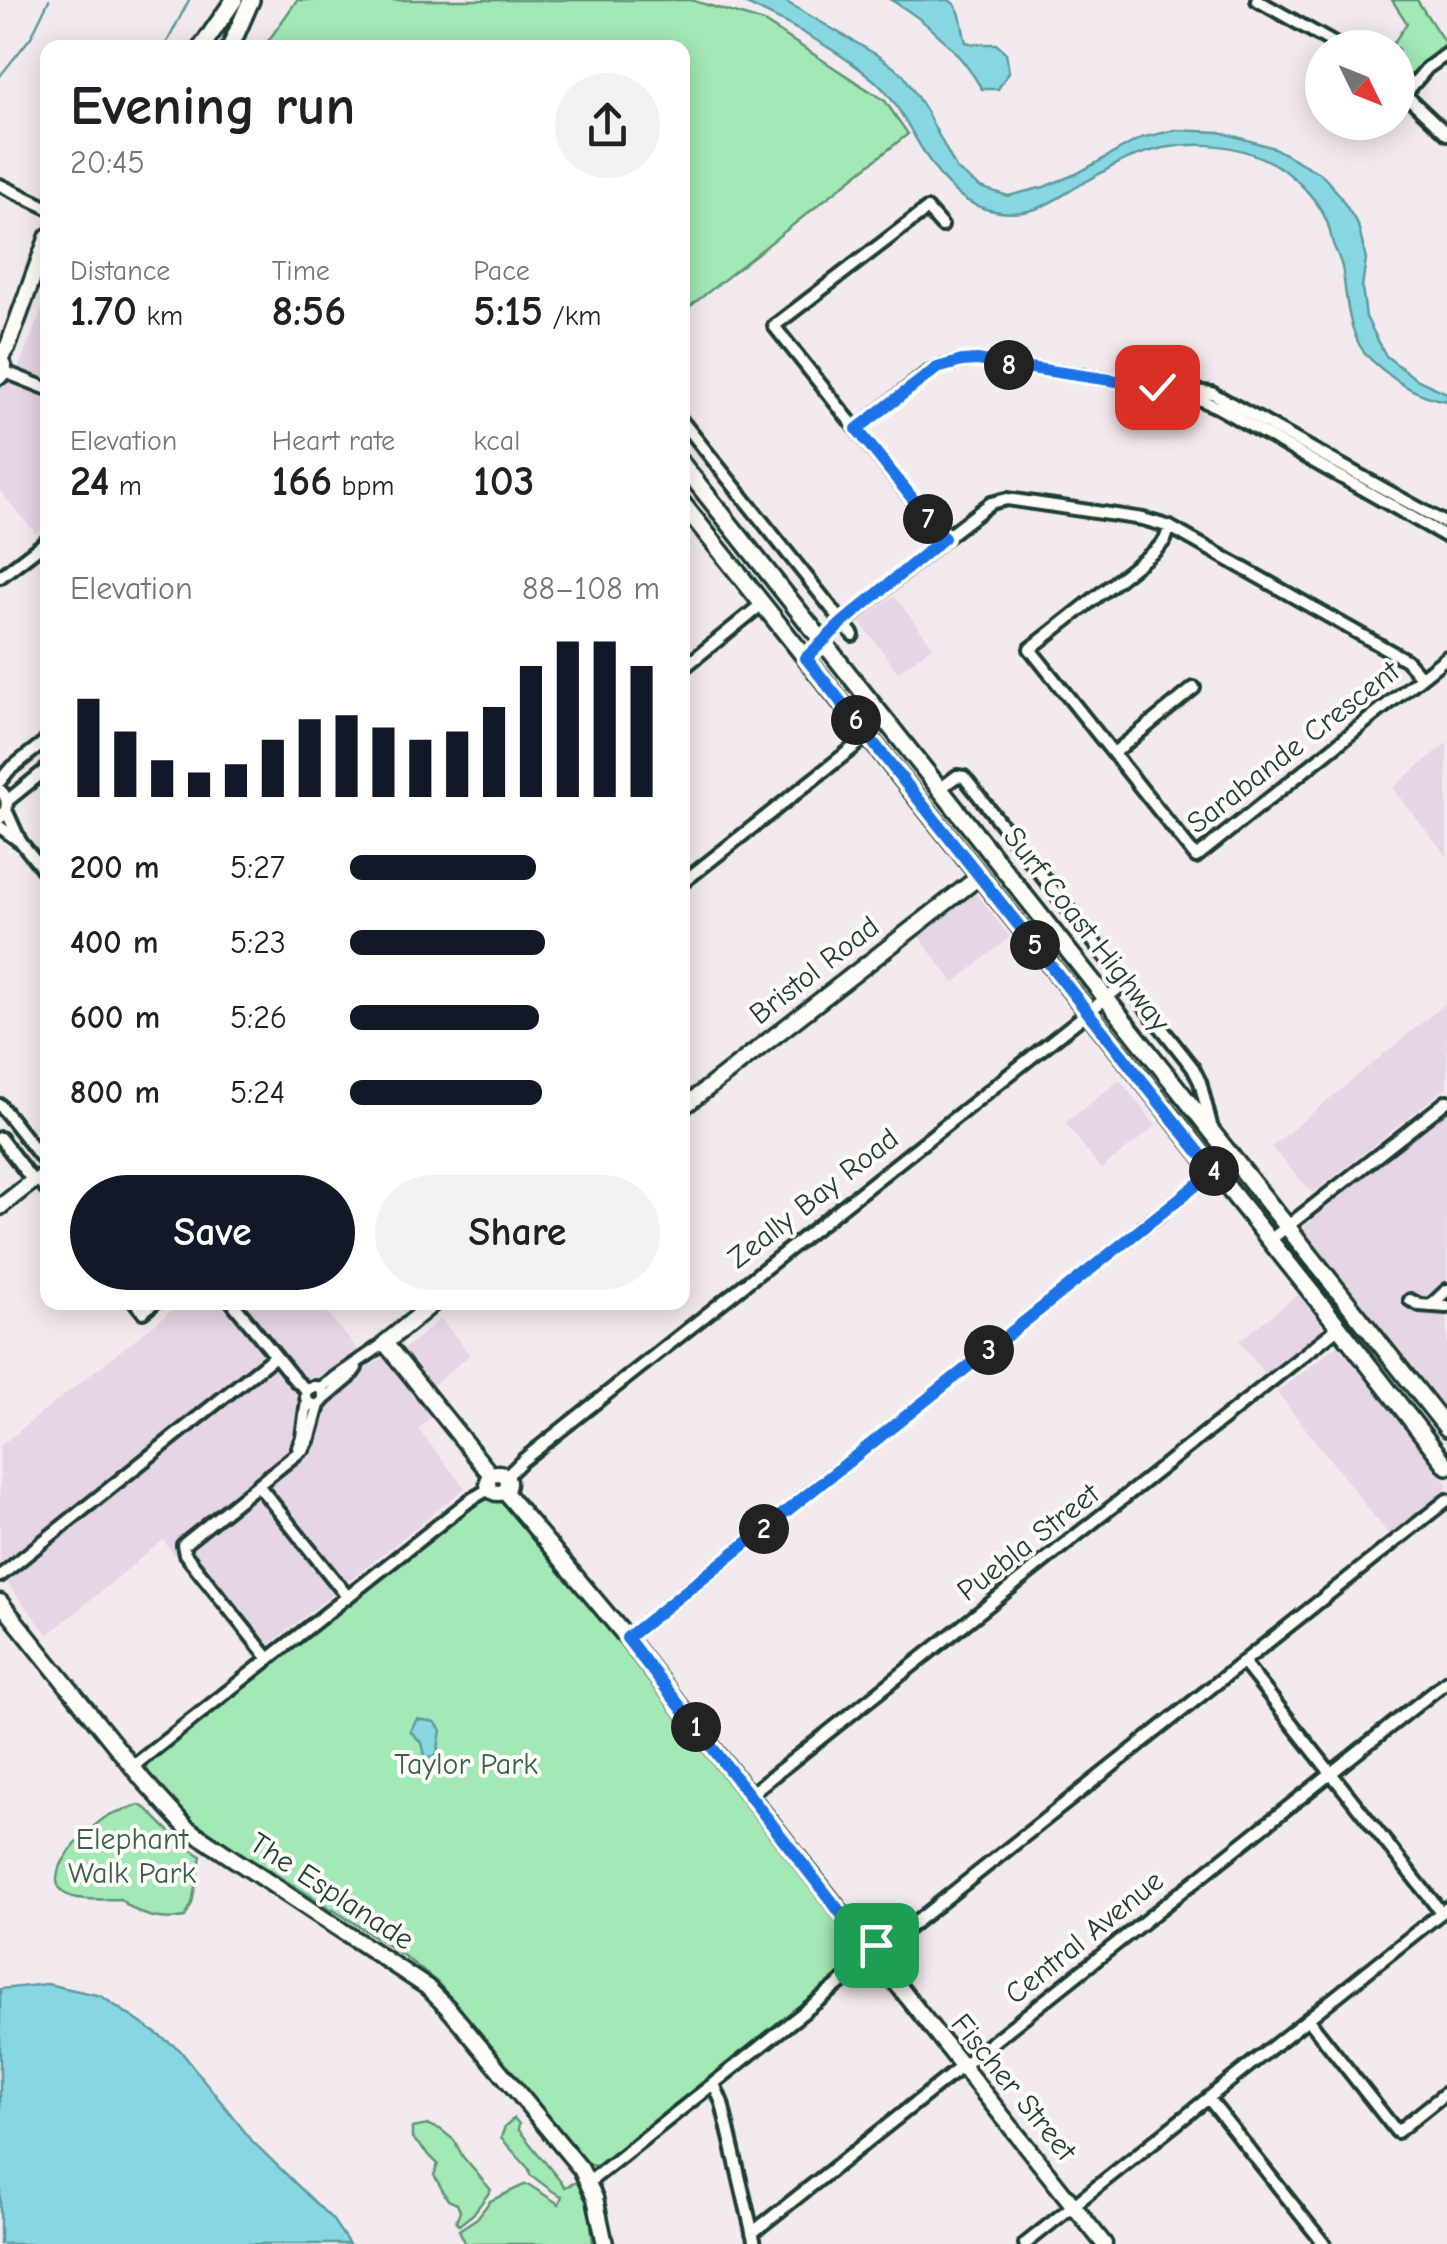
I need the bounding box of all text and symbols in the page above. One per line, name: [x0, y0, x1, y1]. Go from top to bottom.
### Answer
north arrow: [1305, 30, 1415, 140]
map controls: [1305, 30, 1415, 140]
button: share: [555, 73, 660, 178]
text: Evening run: [70, 74, 355, 138]
text: 20:45: [70, 144, 145, 181]
text: Distance: [70, 255, 170, 287]
text: Time: [272, 255, 330, 287]
text: Pace: [473, 255, 530, 287]
text: 1.70: [70, 287, 137, 336]
text: 8:56: [272, 287, 346, 336]
text: 5:15: [473, 287, 543, 336]
text: km: [137, 300, 183, 332]
text: /km: [543, 300, 601, 332]
pin: 8: [984, 340, 1034, 390]
pin: [1115, 345, 1200, 430]
text: 8: [1002, 349, 1016, 381]
icon: check: [1130, 360, 1185, 415]
text: Elevation: [70, 425, 177, 457]
text: Heart rate: [272, 425, 395, 457]
text: kcal: [473, 425, 520, 457]
text: 24: [70, 457, 109, 506]
text: 166: [272, 457, 332, 506]
text: 103: [473, 457, 535, 506]
text: m: [109, 470, 142, 502]
text: bpm: [332, 470, 394, 502]
pin: 7: [903, 494, 953, 544]
text: 7: [922, 503, 934, 535]
text: Elevation: [70, 570, 193, 607]
text: 88–108 m: [522, 570, 660, 607]
street label: Sarabande Crescent: [1180, 653, 1408, 841]
pin: 6: [831, 695, 881, 745]
text: 6: [849, 704, 863, 736]
street label: Surf Coast Highway: [996, 820, 1178, 1039]
text: 200 m: [70, 849, 159, 886]
text: 5:27: [230, 849, 285, 886]
street label: Bristol Road: [743, 909, 886, 1032]
pin: 5: [1010, 920, 1060, 970]
text: 400 m: [70, 924, 158, 961]
text: 5:23: [230, 924, 286, 961]
text: 5: [1028, 929, 1042, 961]
text: 600 m: [70, 999, 160, 1036]
text: 5:26: [230, 999, 287, 1036]
text: 800 m: [70, 1074, 160, 1111]
text: 5:24: [230, 1074, 285, 1111]
street label: Zeally Bay Road: [721, 1121, 906, 1276]
pin: 4: [1189, 1146, 1239, 1196]
text: 4: [1207, 1155, 1221, 1187]
button: Save: [70, 1175, 355, 1290]
button: Share: [375, 1175, 660, 1290]
pin: 3: [964, 1325, 1014, 1375]
text: 3: [982, 1334, 996, 1366]
street label: Puebla Street: [950, 1475, 1107, 1609]
pin: 2: [739, 1504, 789, 1554]
text: 2: [757, 1513, 771, 1545]
pin: 1: [671, 1702, 721, 1752]
text: 1: [690, 1711, 702, 1743]
park label: Taylor Park: [394, 1747, 538, 1782]
park label: Elephant Walk Park: [68, 1822, 196, 1891]
street label: The Esplanade: [243, 1825, 420, 1957]
street label: Central Avenue: [998, 1863, 1170, 2012]
pin: [834, 1903, 919, 1988]
icon: arrive: [849, 1918, 904, 1973]
street label: Fischer Street: [944, 2007, 1084, 2169]

